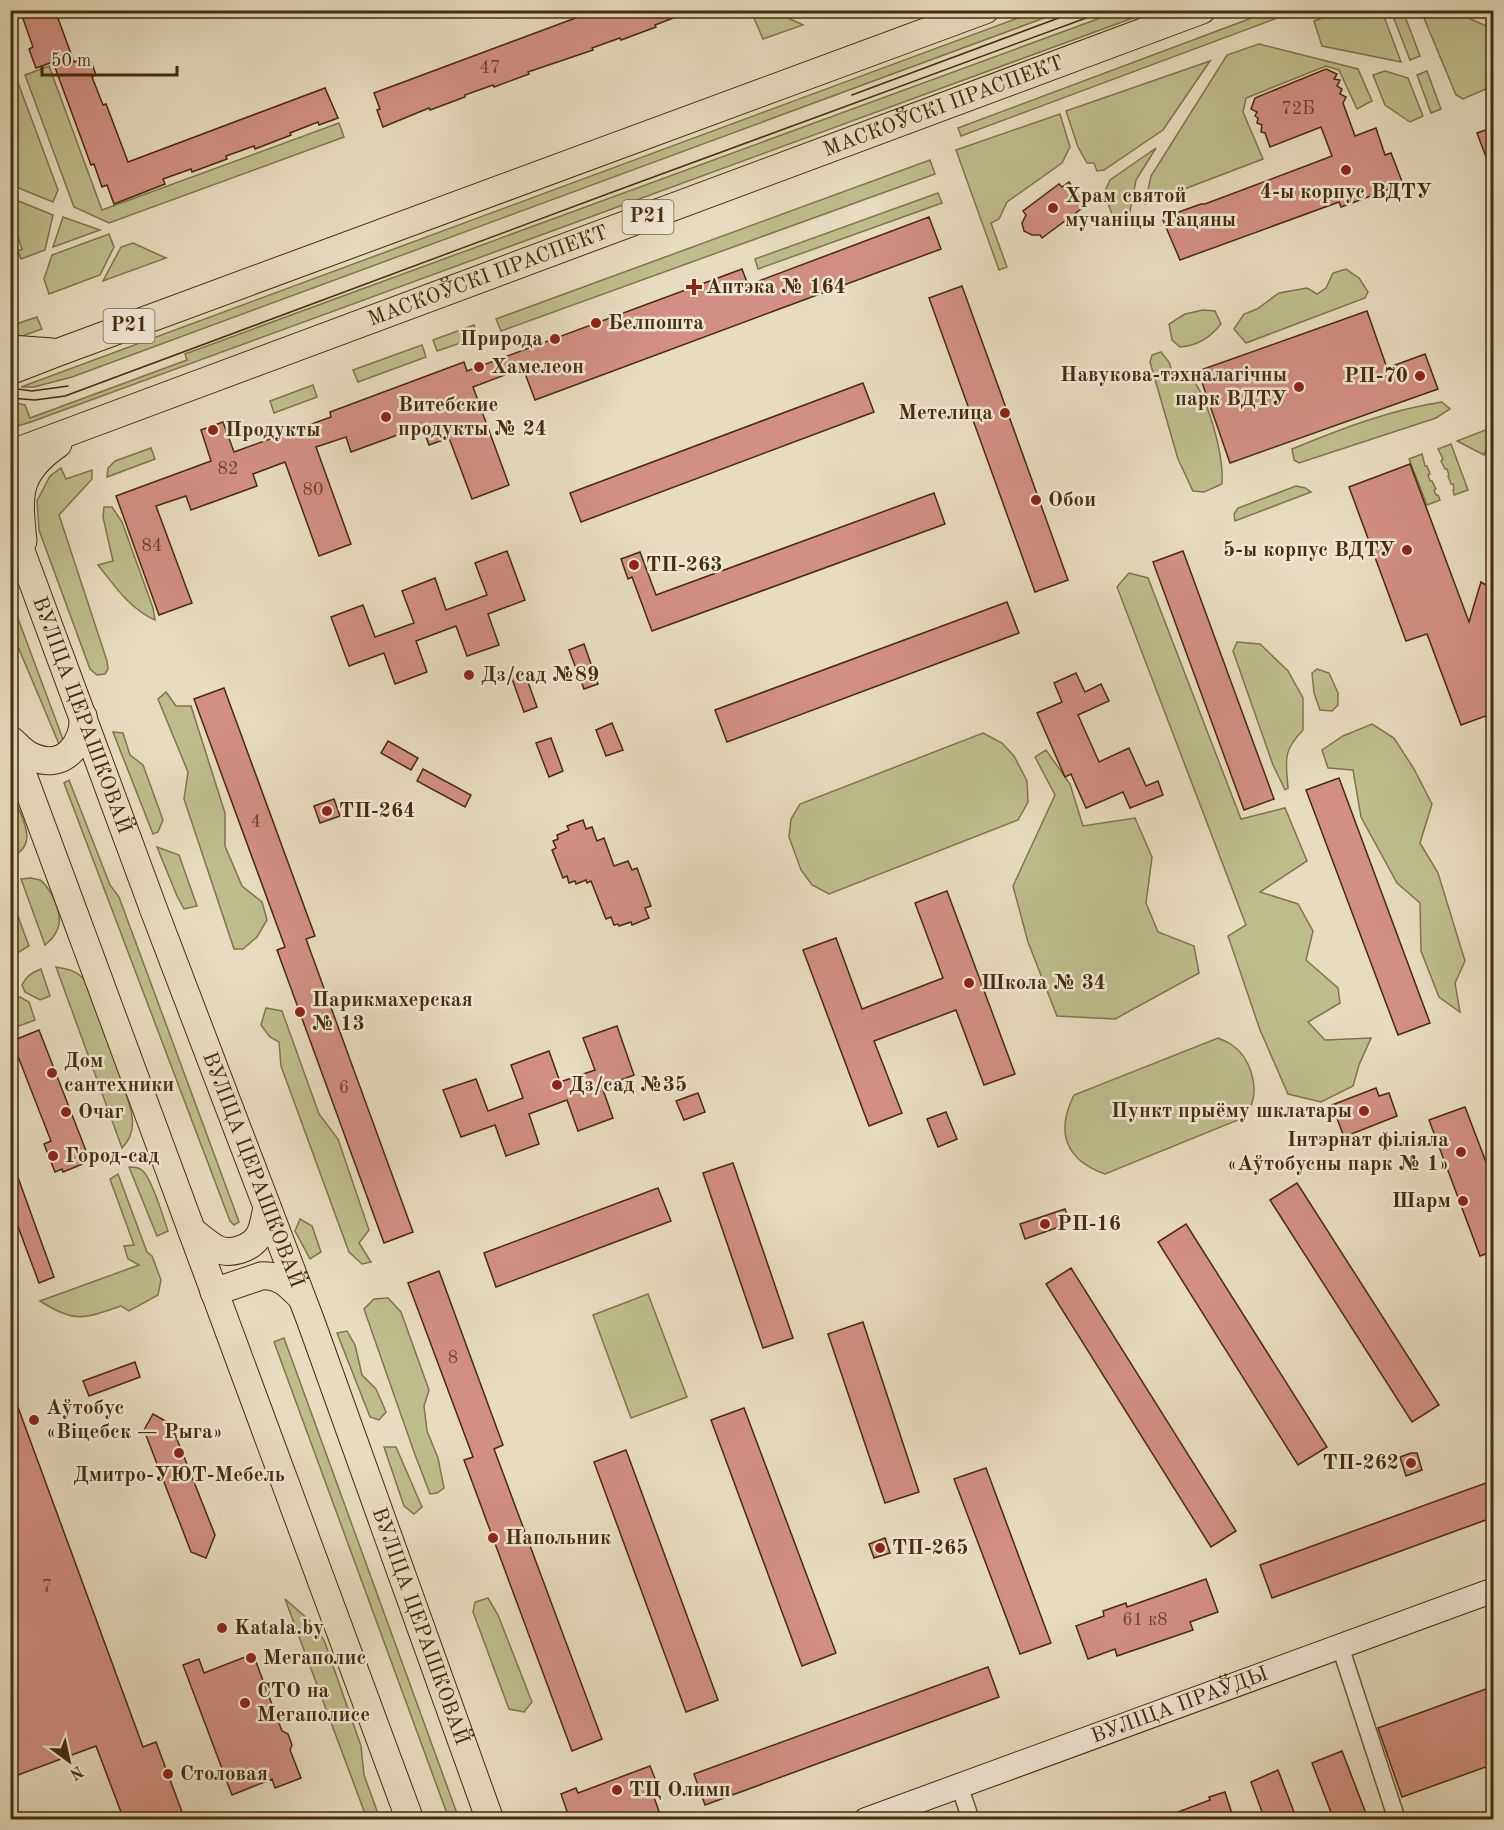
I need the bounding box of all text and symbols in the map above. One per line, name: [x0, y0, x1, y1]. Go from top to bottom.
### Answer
scale bar: [42, 39, 177, 77]
text: 50 m: [51, 52, 91, 70]
street label: МАСКОЎСКІ ПРАСПЕКТ: [820, 52, 1066, 161]
house number: 47: [480, 59, 500, 77]
house number: 72Б: [1281, 100, 1315, 118]
marker: 4-ы корпус ВДТУ: [1339, 163, 1353, 177]
place label: 4-ы корпус ВДТУ: [1260, 182, 1432, 203]
place label: Храм святой мучаніцы Тацяны: [1065, 186, 1236, 231]
road number: Р21: [622, 200, 674, 234]
marker: Храм святой мучаніцы Тацяны: [1046, 201, 1060, 215]
street label: МАСКОЎСКІ ПРАСПЕКТ: [365, 222, 611, 330]
place label: Аптэка № 164: [706, 277, 846, 298]
marker: Аптэка № 164: [687, 280, 701, 294]
road number: Р21: [104, 309, 154, 343]
place label: Белпошта: [608, 313, 704, 334]
marker: Белпошта: [589, 316, 603, 330]
place label: Природа: [460, 329, 543, 350]
marker: Природа: [548, 332, 562, 346]
place label: Хамелеон: [491, 357, 584, 378]
marker: Хамелеон: [472, 360, 486, 374]
place label: Навукова-тэхналагічны парк ВДТУ: [1060, 365, 1287, 410]
place label: РП-70: [1344, 366, 1408, 387]
marker: РП-70: [1413, 369, 1427, 383]
marker: Навукова-тэхналагічны парк ВДТУ: [1292, 380, 1306, 394]
place label: Витебские продукты № 24: [398, 395, 547, 440]
place label: Метелица: [898, 403, 993, 424]
marker: Метелица: [998, 406, 1012, 420]
marker: Витебские продукты № 24: [379, 410, 393, 424]
place label: Продукты: [225, 420, 321, 441]
marker: Продукты: [206, 423, 220, 437]
house number: 82: [218, 460, 238, 478]
house number: 80: [303, 481, 323, 499]
place label: Обои: [1048, 490, 1096, 511]
marker: Обои: [1029, 493, 1043, 507]
house number: 84: [142, 537, 162, 555]
place label: 5-ы корпус ВДТУ: [1223, 540, 1395, 561]
marker: 5-ы корпус ВДТУ: [1400, 543, 1414, 557]
place label: ТП-263: [646, 555, 722, 576]
marker: ТП-263: [627, 558, 641, 572]
street label: ВУЛІЦА ЦЕРАШКОВАЙ: [28, 594, 140, 836]
place label: Дз/сад №89: [481, 665, 599, 686]
marker: Дз/сад №89: [462, 668, 476, 682]
place label: ТП-264: [339, 801, 415, 822]
marker: ТП-264: [320, 804, 334, 818]
house number: 4: [251, 813, 261, 831]
place label: Школа № 34: [981, 973, 1106, 994]
marker: Школа № 34: [962, 976, 976, 990]
place label: Парикмахерская № 13: [312, 990, 473, 1035]
marker: Парикмахерская № 13: [293, 1005, 307, 1019]
street label: ВУЛІЦА ЦЕРАШКОВАЙ: [199, 1049, 312, 1291]
place label: Дом сантехники: [64, 1051, 174, 1096]
marker: Дом сантехники: [45, 1066, 59, 1080]
place label: Дз/сад №35: [569, 1075, 687, 1096]
marker: Дз/сад №35: [550, 1078, 564, 1092]
house number: 6: [339, 1079, 349, 1097]
place label: Пункт прыёму шклатары: [1111, 1101, 1352, 1122]
place label: Очаг: [78, 1102, 124, 1123]
marker: Пункт прыёму шклатары: [1357, 1104, 1371, 1118]
marker: Очаг: [59, 1105, 73, 1119]
place label: Інтэрнат філіяла «Аўтобусны парк № 1»: [1227, 1130, 1449, 1175]
marker: Інтэрнат філіяла «Аўтобусны парк № 1»: [1454, 1145, 1468, 1159]
place label: Город-сад: [65, 1146, 160, 1167]
marker: Город-сад: [46, 1149, 60, 1163]
place label: Шарм: [1392, 1191, 1451, 1212]
marker: Шарм: [1456, 1194, 1470, 1208]
place label: РП-16: [1057, 1214, 1121, 1235]
marker: РП-16: [1038, 1217, 1052, 1231]
house number: 8: [448, 1349, 458, 1367]
place label: Аўтобус «Віцебск — Рыга»: [46, 1398, 223, 1443]
marker: Аўтобус «Віцебск — Рыга»: [27, 1413, 41, 1427]
marker: Дмитро-УЮТ-Мебель: [172, 1446, 186, 1460]
place label: ТП-262: [1323, 1453, 1399, 1474]
marker: ТП-262: [1404, 1456, 1418, 1470]
place label: Дмитро-УЮТ-Мебель: [73, 1465, 285, 1486]
street label: ВУЛІЦА ЦЕРАШКОВАЙ: [368, 1505, 477, 1748]
place label: Напольник: [505, 1528, 611, 1549]
marker: Напольник: [486, 1531, 500, 1545]
place label: ТП-265: [892, 1538, 968, 1559]
marker: ТП-265: [873, 1541, 887, 1555]
house number: 7: [42, 1578, 52, 1596]
house number: 61 к8: [1122, 1611, 1168, 1629]
place label: Katala.by: [234, 1618, 324, 1639]
marker: Katala.by: [215, 1621, 229, 1635]
place label: Мегаполис: [263, 1648, 366, 1669]
marker: Мегаполис: [244, 1651, 258, 1665]
street label: ВУЛІЦА ПРАЎДЫ: [1088, 1663, 1271, 1747]
place label: СТО на Мегаполисе: [257, 1681, 370, 1726]
marker: СТО на Мегаполисе: [238, 1696, 252, 1710]
north arrow: [39, 1731, 99, 1791]
text: N: [66, 1762, 86, 1782]
place label: Столовая: [180, 1764, 268, 1785]
marker: Столовая: [161, 1767, 175, 1781]
place label: ТЦ Олимп: [629, 1780, 731, 1801]
marker: ТЦ Олимп: [610, 1783, 624, 1797]

